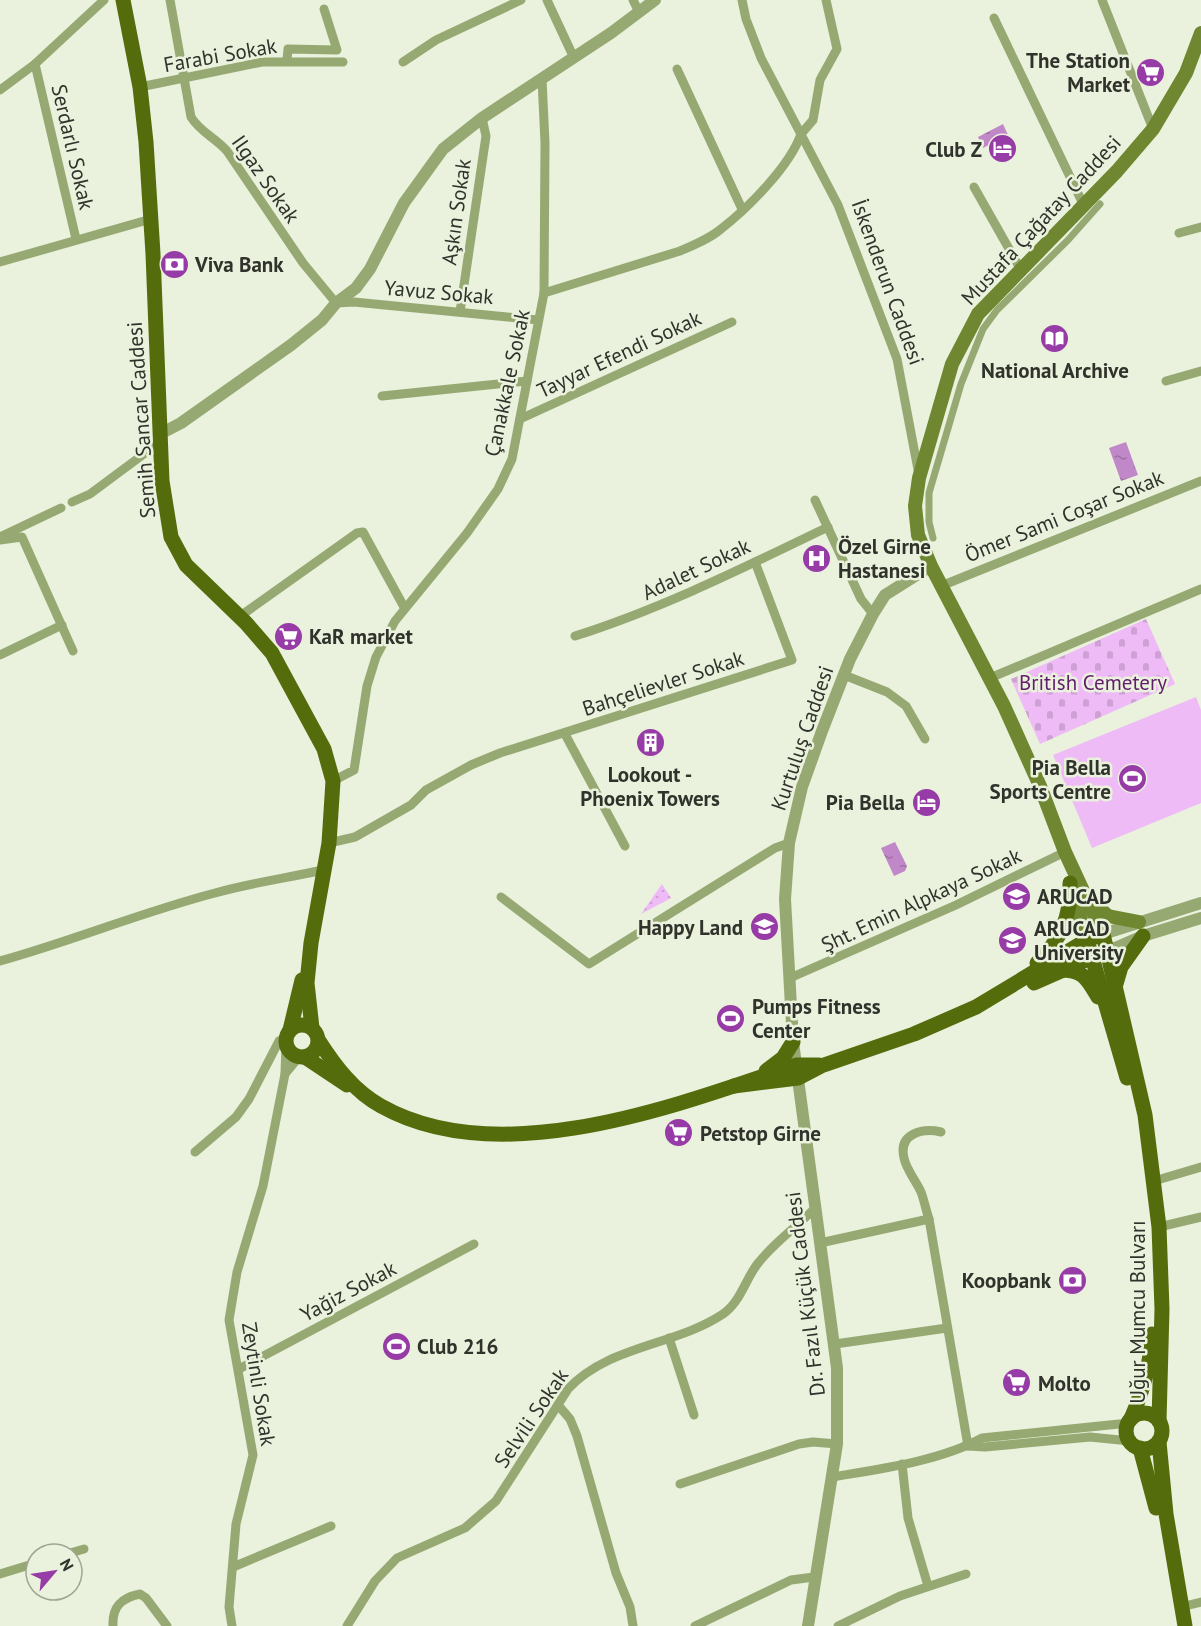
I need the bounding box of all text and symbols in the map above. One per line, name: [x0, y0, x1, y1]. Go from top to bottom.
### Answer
street label: Farabi Sokak: [161, 32, 279, 78]
place label: The Station Market: [1026, 47, 1131, 98]
supermarket icon: The Station Market: [1135, 56, 1167, 88]
street label: Serdarlı Sokak: [45, 82, 101, 212]
street label: Mustafa Çağatay Caddesi: [955, 129, 1127, 311]
street label: Ilgaz Sokak: [226, 130, 306, 228]
hotel icon: Club Z: [987, 133, 1019, 165]
place label: Club Z: [925, 136, 982, 163]
street label: Aşkın Sokak: [435, 157, 477, 267]
street label: İskenderun Caddesi: [846, 196, 930, 368]
bank icon: Viva Bank: [158, 248, 190, 280]
place label: Viva Bank: [194, 251, 284, 278]
street label: Yavuz Sokak: [383, 274, 495, 310]
street label: Tayyar Efendi Sokak: [533, 304, 705, 404]
street label: Çanakkale Sokak: [478, 307, 536, 459]
street label: Semih Sancar Caddesi: [121, 321, 161, 519]
library icon: National Archive: [1039, 323, 1071, 355]
place label: National Archive: [981, 357, 1129, 384]
street label: Ömer Sami Coşar Sokak: [961, 464, 1167, 568]
street label: Adalet Sokak: [638, 532, 754, 606]
place label: Özel Girne Hastanesi: [838, 533, 931, 584]
hospital icon: Özel Girne Hastanesi: [801, 542, 833, 574]
supermarket icon: KaR market: [272, 620, 304, 652]
place label: KaR market: [309, 623, 413, 650]
street label: Bahçelievler Sokak: [579, 644, 747, 722]
street label: Kurtuluş Caddesi: [765, 662, 839, 814]
park label: British Cemetery: [1019, 669, 1167, 696]
building icon: Lookout - Phoenix Towers: [634, 727, 666, 759]
place label: Pia Bella Sports Centre: [990, 754, 1111, 805]
place label: Lookout - Phoenix Towers: [580, 761, 720, 812]
sports icon: Pia Bella Sports Centre: [1116, 763, 1148, 795]
hotel icon: Pia Bella: [910, 786, 942, 818]
place label: Pia Bella: [826, 789, 905, 816]
street label: Şht. Emin Alpkaya Sokak: [817, 842, 1025, 958]
school or university icon: ARUCAD: [1000, 880, 1032, 912]
place label: ARUCAD: [1037, 883, 1113, 910]
school or university icon: Happy Land: [748, 911, 780, 943]
place label: Happy Land: [638, 914, 743, 941]
place label: ARUCAD University: [1034, 915, 1125, 966]
school or university icon: ARUCAD University: [997, 924, 1029, 956]
place label: Pumps Fitness Center: [752, 993, 881, 1044]
sports icon: Pumps Fitness Center: [715, 1002, 747, 1034]
supermarket icon: Petstop Girne: [663, 1117, 695, 1149]
place label: Petstop Girne: [700, 1120, 821, 1147]
street label: Dr. Fazıl Küçük Caddesi: [779, 1190, 831, 1398]
street label: Uğur Mumcu Bulvarı: [1124, 1220, 1151, 1404]
street label: Yağiz Sokak: [295, 1254, 401, 1328]
bank icon: Koopbank: [1056, 1264, 1088, 1296]
place label: Koopbank: [962, 1267, 1052, 1294]
street label: Zeytinli Sokak: [236, 1320, 282, 1448]
sports icon: Club 216: [380, 1330, 412, 1362]
place label: Club 216: [417, 1333, 499, 1360]
street label: Selvili Sokak: [488, 1363, 574, 1473]
supermarket icon: Molto: [1001, 1367, 1033, 1399]
place label: Molto: [1038, 1370, 1091, 1397]
north arrow: [24, 1542, 84, 1602]
text: N: [56, 1555, 78, 1574]

